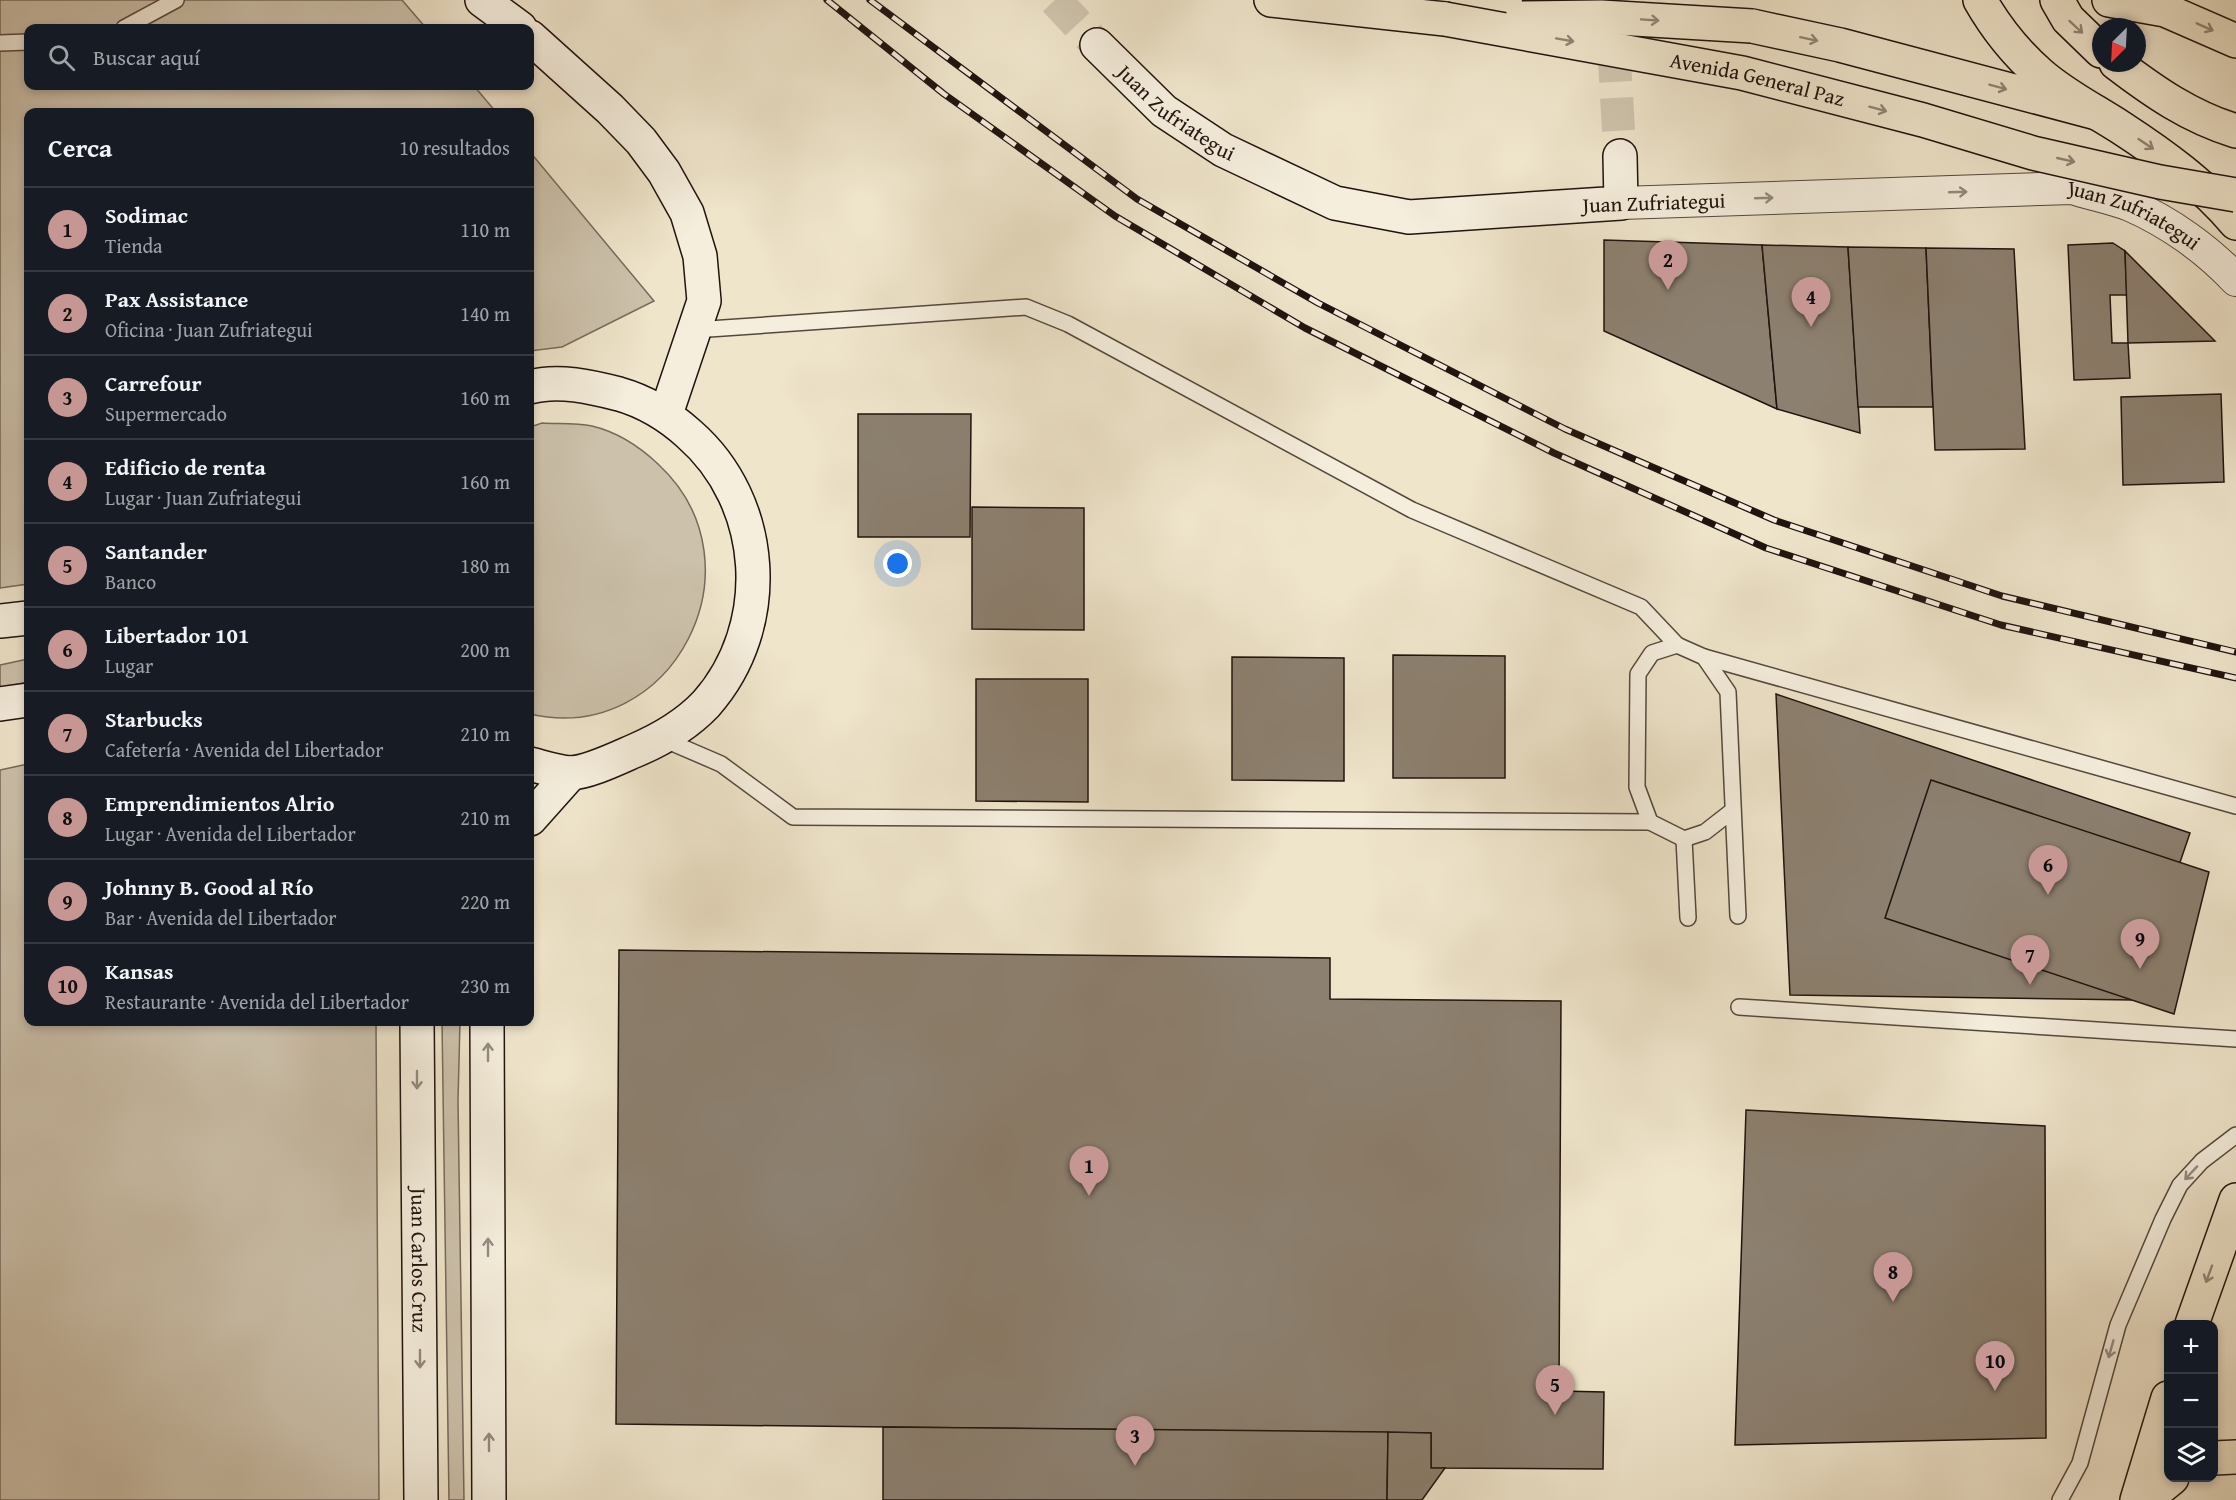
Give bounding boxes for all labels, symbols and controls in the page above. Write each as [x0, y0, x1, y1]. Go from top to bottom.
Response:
one-way arrow [1640, 15, 1660, 26]
north arrow [2092, 18, 2146, 72]
one-way arrow [2069, 20, 2084, 34]
one-way arrow [2196, 22, 2214, 33]
search box [24, 24, 534, 90]
one-way arrow [1799, 34, 1819, 45]
one-way arrow [1554, 35, 1574, 46]
icon: search [45, 41, 78, 74]
text: Buscar aquí [93, 41, 200, 73]
street label: Avenida General Paz [1667, 44, 1848, 114]
street label: Juan Zufriategui [1108, 55, 1241, 169]
one-way arrow [1988, 82, 2007, 94]
one-way arrow [1868, 103, 1887, 115]
text: Cerca [48, 128, 112, 167]
text: 10 resultados [399, 133, 510, 162]
one-way arrow [2137, 138, 2154, 150]
one-way arrow [2056, 155, 2075, 167]
street label: Juan Zufriategui [2065, 172, 2207, 257]
street label: Juan Zufriategui [1579, 185, 1726, 221]
one-way arrow [1948, 186, 1968, 198]
one-way arrow [1753, 193, 1773, 204]
text: Sodimac [105, 199, 188, 231]
text: 1 [62, 215, 73, 244]
text: 110 m [460, 215, 510, 244]
text: Tienda [105, 231, 163, 260]
pin: 2 [1648, 240, 1688, 290]
pin: 4 [1792, 278, 1830, 327]
text: Pax Assistance [105, 283, 248, 315]
text: 2 [62, 299, 73, 328]
text: 140 m [460, 299, 510, 328]
text: Oficina · Juan Zufriategui [105, 315, 313, 344]
text: Carrefour [105, 367, 202, 399]
text: 3 [62, 383, 73, 412]
text: 160 m [460, 383, 510, 412]
text: Supermercado [105, 399, 227, 428]
text: Edificio de renta [105, 451, 266, 483]
text: 4 [62, 467, 73, 496]
text: 160 m [460, 467, 510, 496]
text: Lugar · Juan Zufriategui [105, 483, 302, 512]
text: Santander [105, 535, 207, 567]
your location [883, 549, 912, 578]
text: 5 [62, 551, 73, 580]
text: 180 m [460, 551, 510, 580]
text: Banco [105, 567, 156, 596]
text: Libertador 101 [105, 619, 249, 651]
text: 6 [62, 635, 73, 664]
text: 200 m [460, 635, 510, 664]
text: Lugar [105, 651, 153, 680]
text: Starbucks [105, 703, 203, 735]
text: 7 [62, 719, 73, 748]
text: 210 m [460, 719, 510, 748]
text: Cafetería · Avenida del Libertador [105, 735, 383, 764]
text: Emprendimientos Alrio [105, 787, 335, 819]
text: 8 [62, 803, 73, 832]
text: 210 m [460, 803, 510, 832]
text: Lugar · Avenida del Libertador [105, 819, 356, 848]
pin: 6 [2028, 846, 2068, 895]
text: Johnny B. Good al Río [105, 871, 313, 903]
text: 9 [62, 887, 73, 916]
text: 220 m [460, 887, 510, 916]
text: Bar · Avenida del Libertador [105, 903, 337, 932]
pin: 9 [2120, 920, 2160, 969]
pin: 7 [2010, 936, 2050, 985]
text: Kansas [105, 955, 173, 987]
text: 10 [57, 971, 78, 1000]
text: 230 m [460, 971, 510, 1000]
text: Restaurante · Avenida del Libertador [105, 987, 409, 1016]
one-way arrow [482, 1042, 493, 1062]
one-way arrow [411, 1069, 423, 1089]
pin: 1 [1070, 1146, 1108, 1196]
one-way arrow [2184, 1165, 2199, 1180]
street label: Juan Carlos Cruz [403, 1185, 436, 1332]
one-way arrow [482, 1237, 494, 1257]
pin: 8 [1874, 1252, 1912, 1302]
one-way arrow [2202, 1264, 2213, 1283]
map controls [2164, 1320, 2218, 1482]
button: + [2164, 1320, 2218, 1374]
one-way arrow [2105, 1339, 2116, 1358]
pin: 10 [1976, 1342, 2014, 1391]
one-way arrow [414, 1348, 425, 1368]
pin: 5 [1536, 1366, 1574, 1415]
button: − [2164, 1374, 2218, 1428]
pin: 3 [1116, 1416, 1154, 1466]
button: layers [2164, 1428, 2218, 1482]
one-way arrow [483, 1432, 495, 1452]

